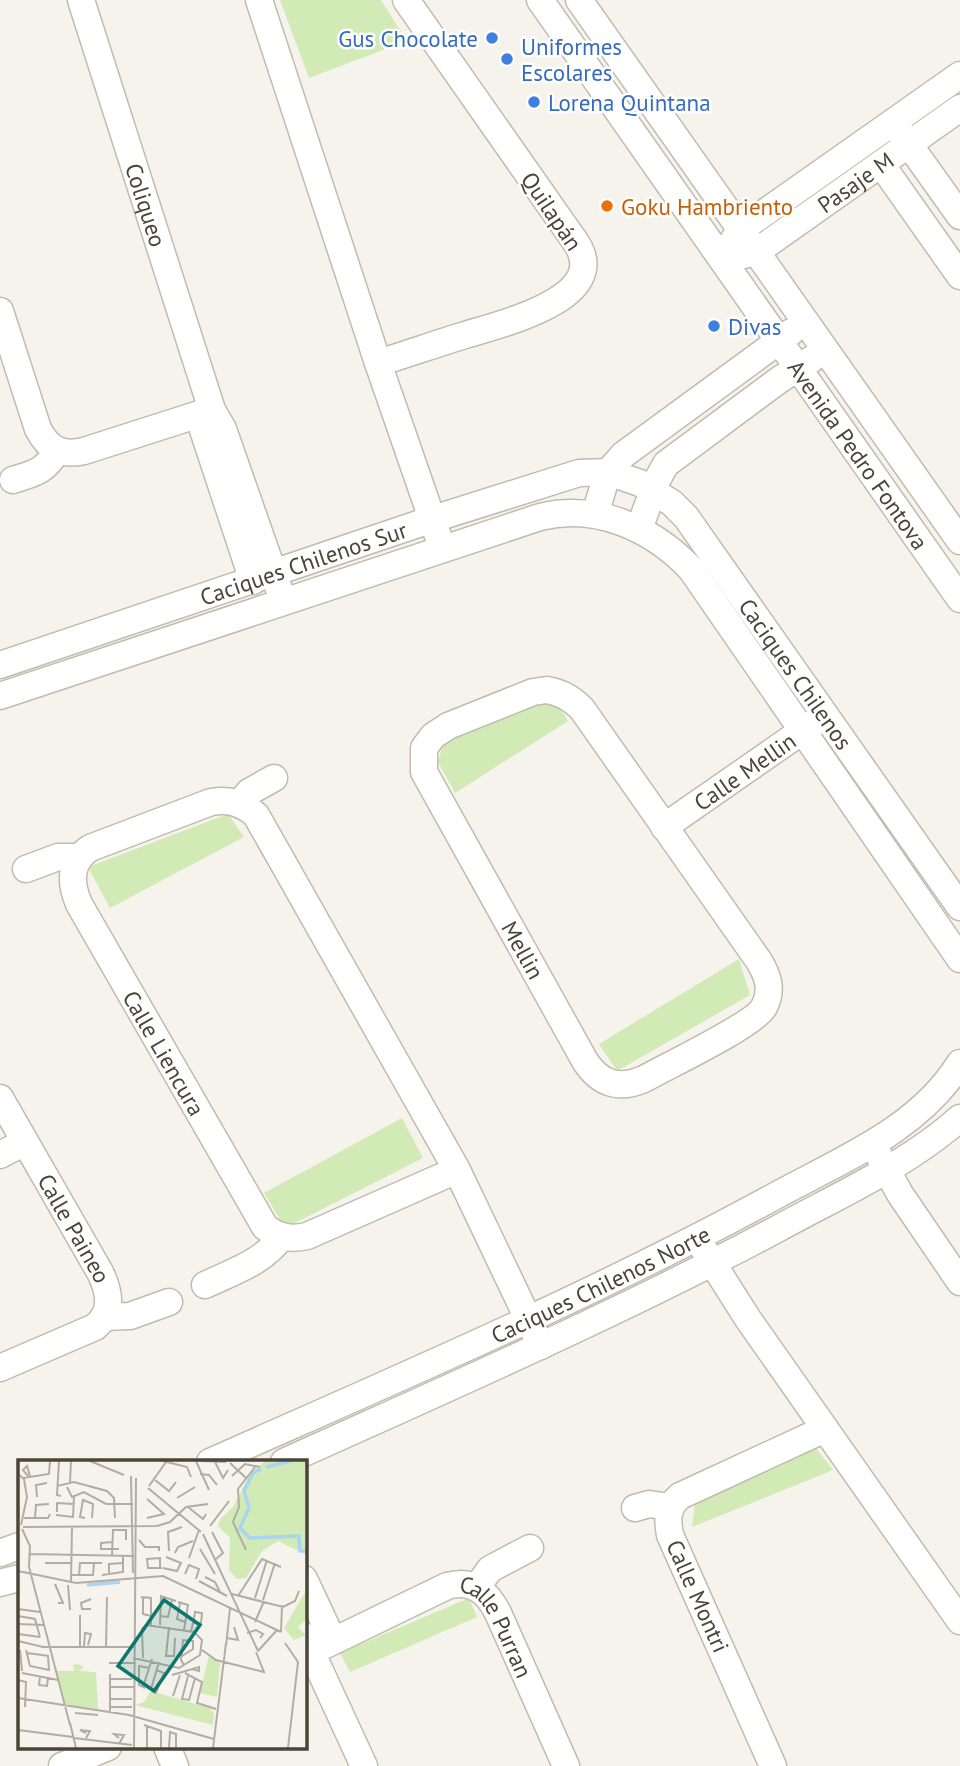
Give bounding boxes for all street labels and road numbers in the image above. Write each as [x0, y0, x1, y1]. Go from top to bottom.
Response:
street label: Pasaje M [811, 145, 899, 219]
street label: Coliqueo [120, 159, 173, 250]
street label: Quilapán [515, 166, 589, 256]
street label: Avenida Pedro Fontova [782, 354, 935, 555]
street label: Caciques Chilenos Sur [196, 514, 411, 611]
street label: Caciques Chilenos [733, 593, 859, 755]
street label: Calle Mellin [688, 726, 801, 817]
street label: Mellin [495, 916, 551, 984]
street label: Calle Liencura [117, 985, 211, 1121]
street label: Calle Paineo [32, 1168, 117, 1287]
street label: Caciques Chilenos Norte [486, 1219, 715, 1349]
street label: Calle Montri [660, 1535, 736, 1657]
street label: Calle Purran [458, 1569, 539, 1682]

